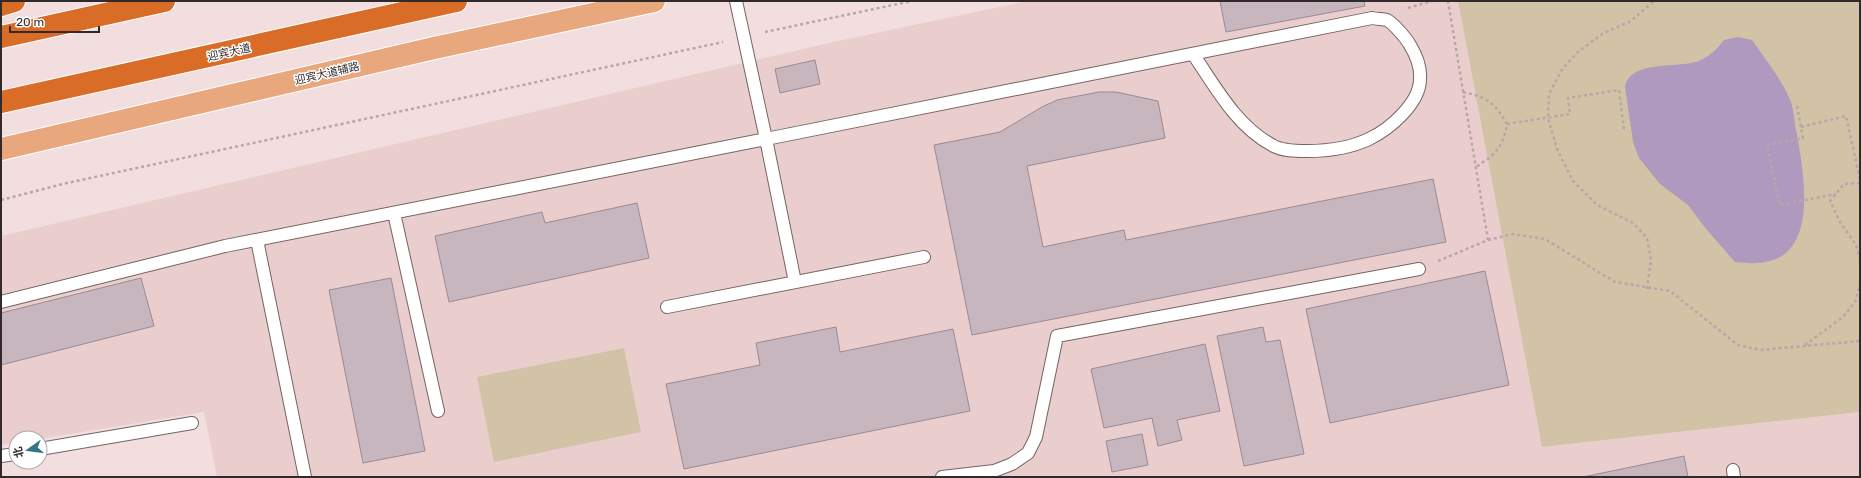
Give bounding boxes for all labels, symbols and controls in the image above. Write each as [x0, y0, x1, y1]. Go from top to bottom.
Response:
scale bar [10, 8, 99, 34]
text: 20 m [16, 15, 44, 29]
street label: 迎宾大道 [206, 41, 252, 64]
street label: 迎宾大道辅路 [293, 60, 361, 87]
north arrow [8, 430, 48, 470]
text: 北 [11, 445, 26, 459]

